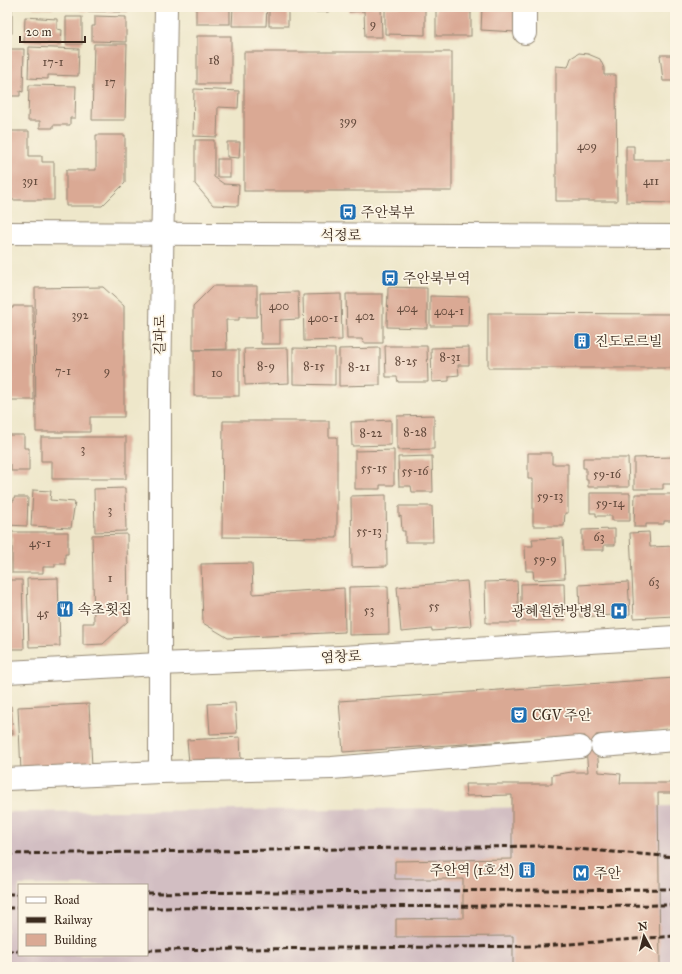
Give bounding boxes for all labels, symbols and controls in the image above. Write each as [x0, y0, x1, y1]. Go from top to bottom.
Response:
house number: 9 [370, 17, 376, 31]
scale bar [20, 18, 85, 44]
text: 20 m [26, 25, 52, 39]
house number: 18 [208, 53, 220, 67]
house number: 17-1 [43, 55, 64, 69]
house number: 17 [104, 75, 116, 89]
house number: 399 [339, 114, 357, 128]
house number: 409 [577, 139, 597, 153]
house number: 391 [22, 174, 38, 188]
house number: 411 [643, 174, 659, 188]
bus stop icon: 주안북부 [338, 202, 358, 222]
place label: 주안북부 [361, 204, 416, 221]
street label: 석정로 [321, 227, 362, 244]
bus stop icon: 주안북부역 [380, 268, 400, 288]
place label: 주안북부역 [403, 270, 471, 287]
house number: 400 [269, 299, 289, 313]
house number: 404 [397, 301, 417, 315]
house number: 404-1 [434, 304, 464, 318]
house number: 392 [71, 308, 89, 322]
house number: 402 [355, 309, 375, 323]
house number: 400-1 [308, 311, 338, 325]
street label: 길파로 [151, 314, 169, 355]
building icon: 진도로르빌 [572, 331, 592, 351]
place label: 진도로르빌 [595, 333, 663, 350]
house number: 8-31 [440, 350, 461, 364]
house number: 8-25 [395, 354, 418, 368]
house number: 8-9 [257, 359, 275, 373]
house number: 8-15 [303, 359, 325, 373]
house number: 8-21 [348, 360, 370, 374]
house number: 7-1 [55, 364, 71, 378]
house number: 9 [104, 364, 110, 378]
house number: 10 [211, 366, 223, 380]
house number: 8-28 [403, 425, 427, 439]
house number: 8-22 [359, 426, 383, 440]
house number: 3 [81, 442, 86, 456]
house number: 55-15 [361, 461, 388, 475]
house number: 55-16 [402, 464, 429, 478]
house number: 59-16 [593, 467, 622, 481]
house number: 59-13 [537, 489, 563, 503]
house number: 59-14 [596, 496, 624, 510]
house number: 3 [108, 503, 113, 517]
house number: 55-13 [356, 524, 382, 538]
house number: 63 [594, 530, 605, 544]
house number: 45-1 [29, 536, 51, 550]
house number: 59-9 [533, 552, 557, 566]
house number: 1 [108, 571, 113, 585]
house number: 63 [649, 575, 660, 589]
restaurant icon: 속초횟집 [55, 599, 75, 619]
house number: 55 [428, 599, 440, 613]
place label: 속초횟집 [78, 601, 132, 618]
hospital icon: 광혜원한방병원 [609, 601, 629, 621]
house number: 53 [364, 603, 374, 617]
place label: 광혜원한방병원 [511, 603, 606, 620]
house number: 45 [37, 606, 50, 620]
street label: 염창로 [320, 647, 362, 667]
theatre icon: CGV 주안 [509, 705, 529, 725]
place label: CGV 주안 [532, 707, 592, 724]
building icon: 주안역 (1호선) [517, 860, 537, 880]
place label: 주안역 (1호선) [430, 862, 514, 880]
metro station icon: 주안 [571, 863, 591, 883]
place label: 주안 [594, 865, 622, 882]
legend [18, 884, 148, 956]
text: Road [54, 893, 80, 907]
text: Railway [54, 913, 93, 927]
north arrow [624, 916, 664, 956]
text: N [637, 919, 649, 934]
text: Building [54, 933, 97, 948]

